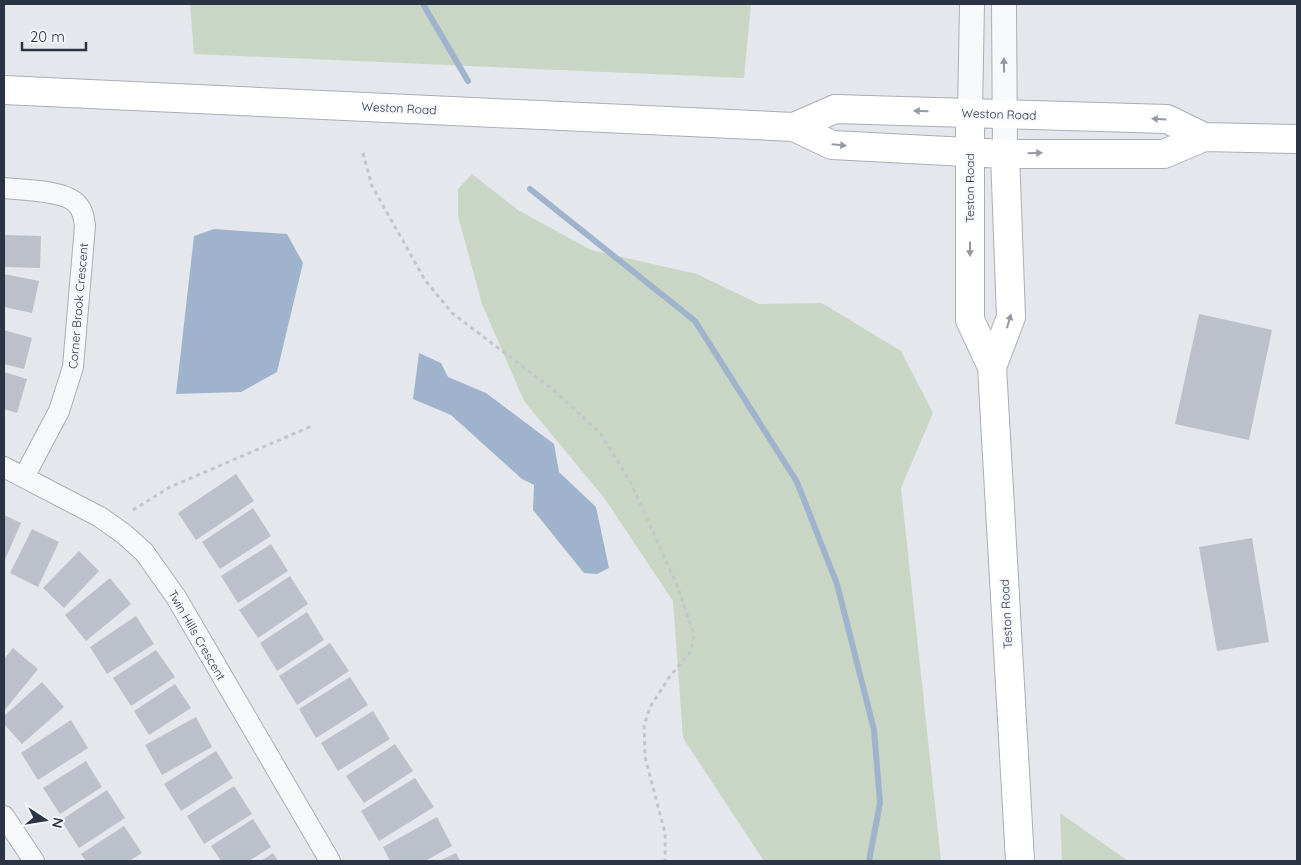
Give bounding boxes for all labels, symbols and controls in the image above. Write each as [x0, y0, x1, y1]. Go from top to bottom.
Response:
scale bar [22, 20, 86, 52]
text: 20 m [30, 27, 65, 46]
one-way arrow [1000, 57, 1008, 73]
street label: Weston Road [361, 99, 437, 117]
street label: Weston Road [961, 105, 1037, 123]
one-way arrow [913, 107, 929, 115]
one-way arrow [1151, 114, 1167, 122]
one-way arrow [831, 141, 847, 149]
one-way arrow [1028, 149, 1044, 157]
street label: Teston Road [962, 153, 977, 223]
one-way arrow [966, 241, 974, 257]
street label: Corner Brook Crescent [65, 242, 91, 370]
one-way arrow [1005, 314, 1013, 329]
street label: Teston Road [997, 579, 1015, 649]
street label: Twin Hills Crescent [165, 587, 229, 683]
north arrow [20, 795, 70, 845]
text: N [48, 816, 68, 830]

